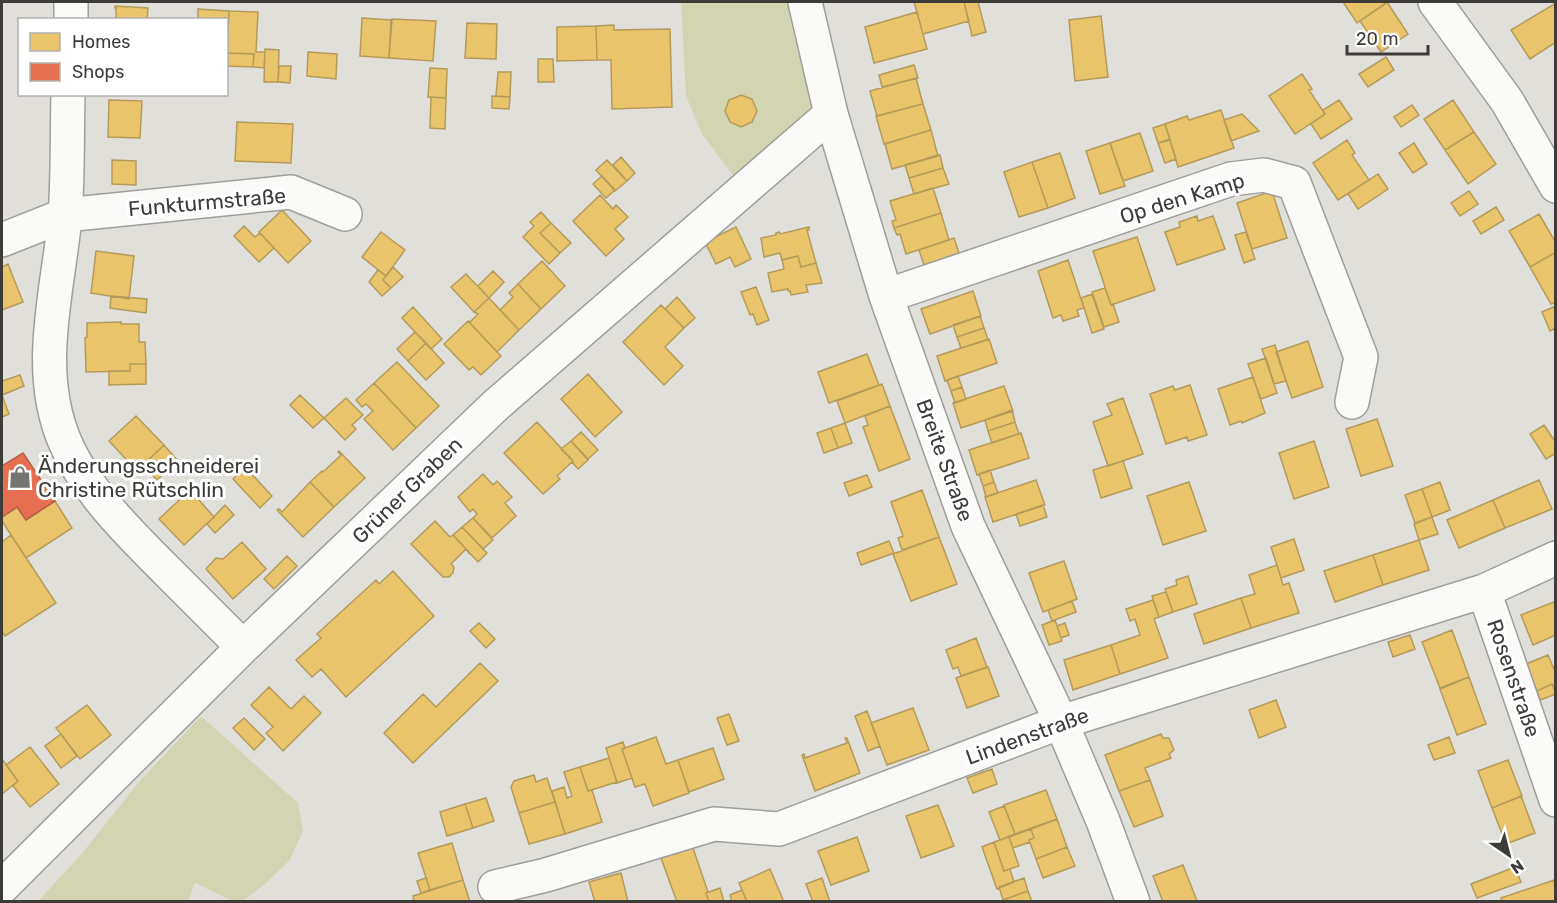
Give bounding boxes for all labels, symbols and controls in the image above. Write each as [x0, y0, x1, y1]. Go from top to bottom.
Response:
legend [18, 18, 228, 96]
scale bar [1347, 18, 1428, 56]
text: 20 m [1356, 28, 1398, 50]
text: Homes [72, 31, 130, 53]
text: Shops [72, 61, 124, 83]
street label: Op den Kamp [1117, 167, 1247, 229]
street label: Funkturmstraße [127, 183, 287, 221]
street label: Breite Straße [911, 395, 979, 525]
street label: Grüner Graben [347, 431, 467, 549]
place label: Änderungsschneiderei Christine Rütschlin [38, 453, 259, 502]
shop icon: Änderungsschneiderei Christine Rütschlin [7, 464, 33, 490]
street label: Rosenstraße [1482, 616, 1546, 740]
street label: Lindenstraße [962, 702, 1092, 770]
north arrow [1479, 825, 1539, 885]
text: N [1507, 856, 1527, 878]

